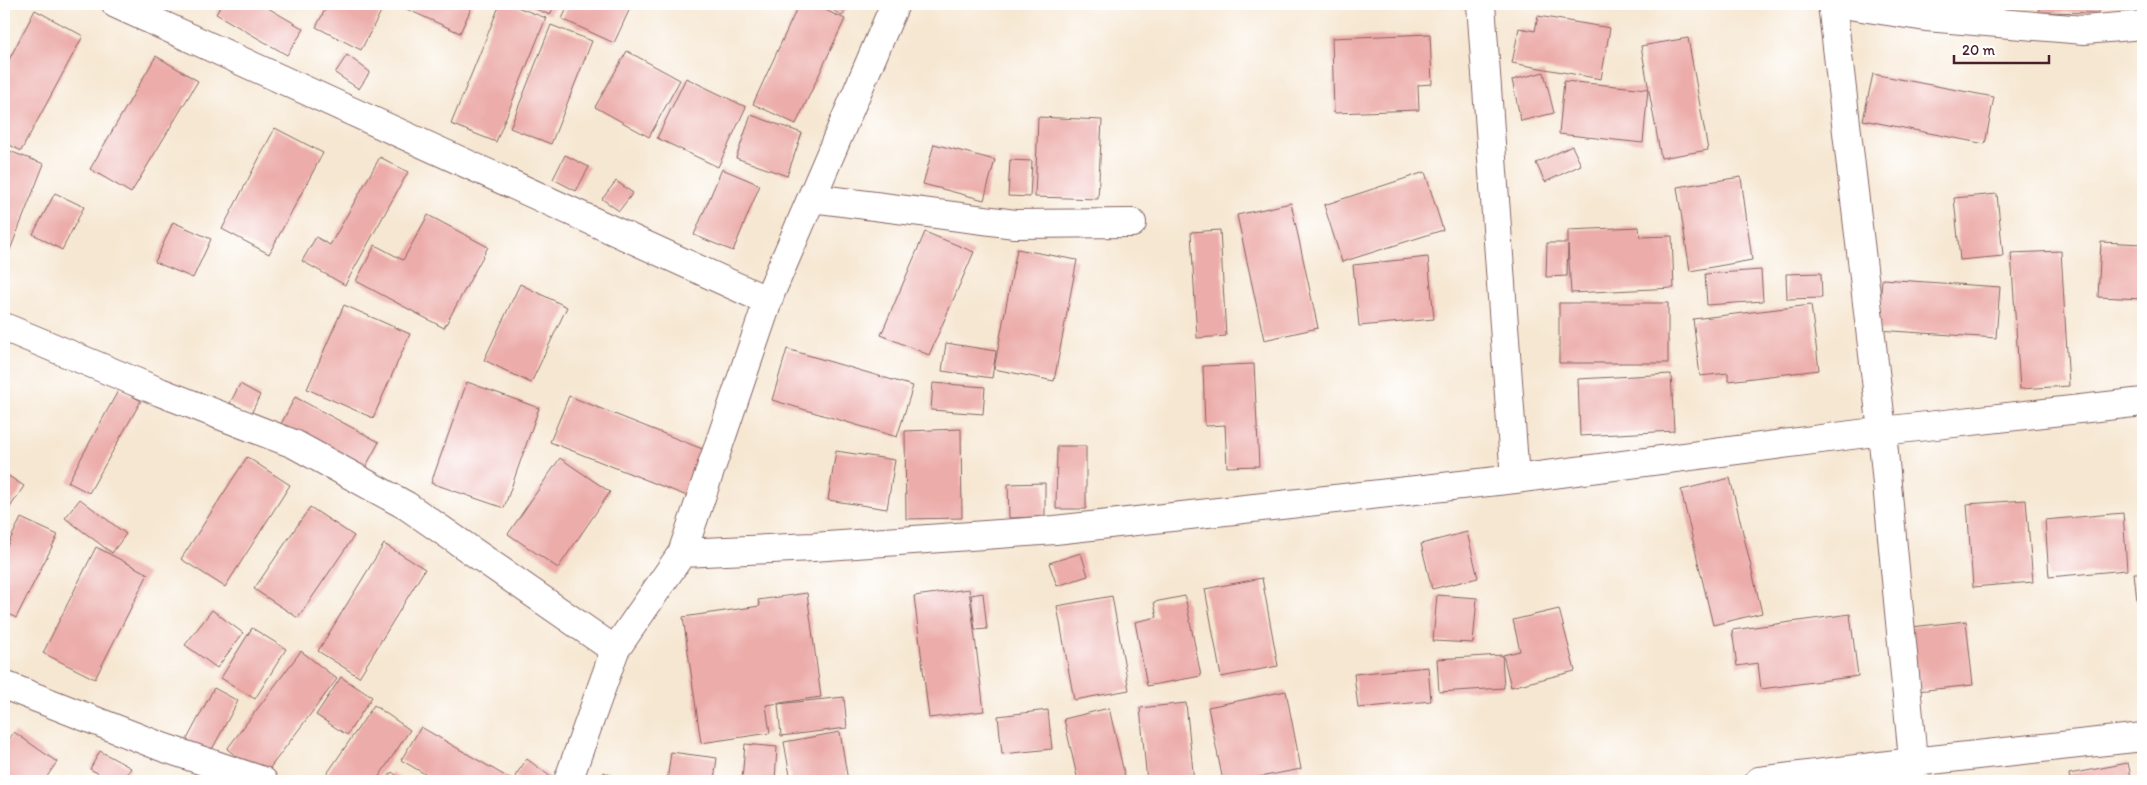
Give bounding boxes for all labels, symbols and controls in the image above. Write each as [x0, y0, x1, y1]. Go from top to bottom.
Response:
scale bar [1954, 32, 2050, 64]
text: 20 m [1962, 41, 1996, 59]

